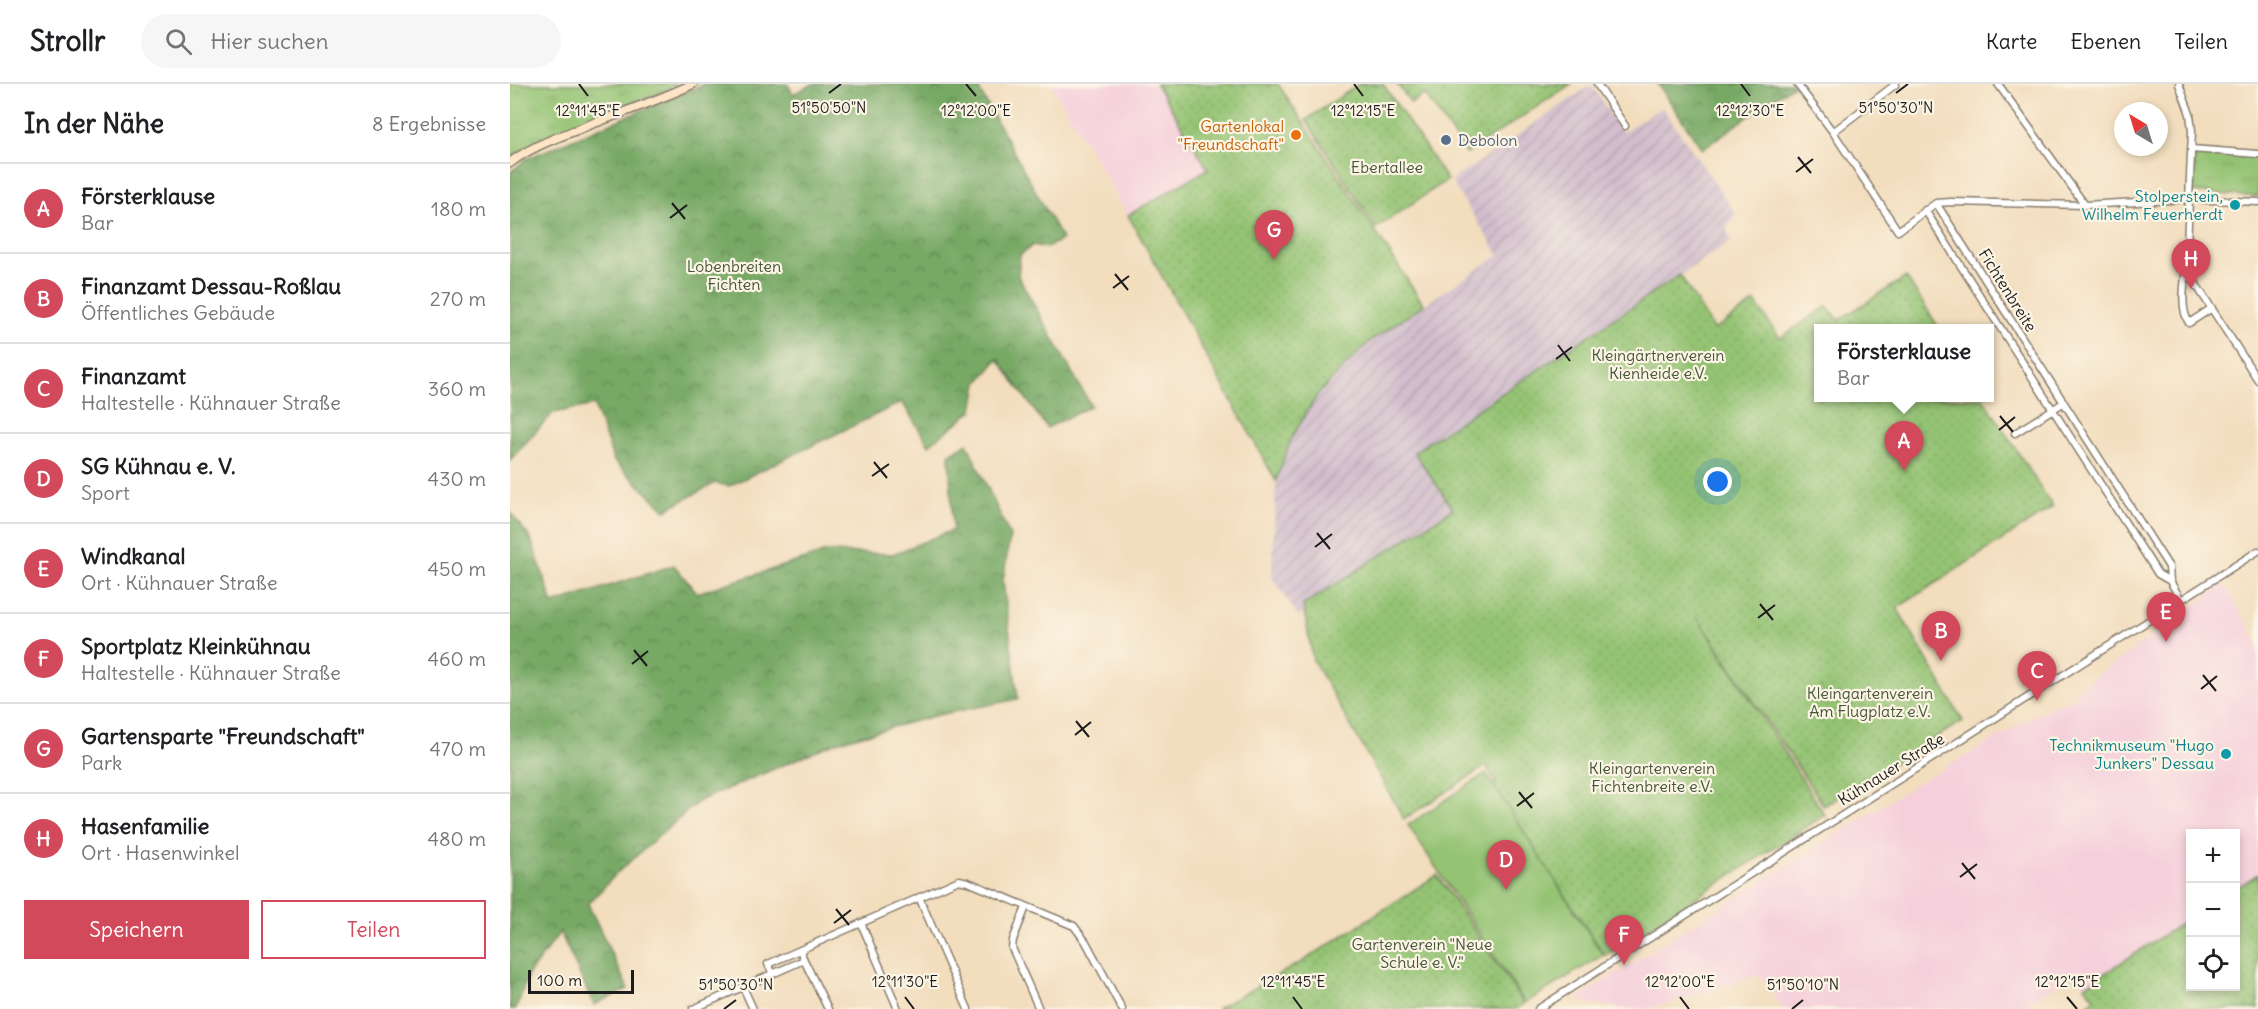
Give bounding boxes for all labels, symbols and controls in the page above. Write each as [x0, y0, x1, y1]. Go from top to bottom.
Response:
search box [141, 14, 561, 68]
text: Strollr [30, 23, 105, 59]
icon: search [162, 25, 195, 58]
text: Hier suchen [210, 27, 328, 55]
text: Karte [1986, 28, 2037, 55]
text: Ebenen [2070, 28, 2141, 55]
text: Teilen [2174, 28, 2228, 55]
text: 51°50'50"N [792, 98, 866, 117]
text: 51°50'30"N [1859, 98, 1933, 117]
text: 12°11'45"E [556, 101, 621, 120]
text: 12°12'00"E [941, 101, 1011, 120]
text: 12°12'15"E [1331, 101, 1396, 120]
text: 12°12'30"E [1716, 101, 1784, 120]
north arrow [2114, 102, 2168, 156]
text: In der Nähe [24, 107, 164, 140]
text: 8 Ergebnisse [372, 111, 486, 136]
place label: Gartenlokal "Freundschaft" [1178, 116, 1284, 154]
marker: Gartenlokal "Freundschaft" [1289, 128, 1303, 142]
place label: Debolon [1458, 130, 1518, 150]
marker: Debolon [1439, 133, 1453, 147]
park label: Ebertallee [1351, 157, 1423, 177]
text: Försterklause [81, 182, 215, 210]
place label: Stolperstein, Wilhelm Feuerherdt [2082, 186, 2224, 224]
text: A [37, 196, 50, 221]
text: 180 m [431, 196, 486, 221]
marker: Stolperstein, Wilhelm Feuerherdt [2228, 198, 2242, 212]
text: Bar [81, 210, 114, 235]
pin: G [1254, 210, 1293, 260]
pin: H [2172, 240, 2210, 289]
street label: Fichtenbreite [1975, 245, 2041, 335]
park label: Lobenbreiten Fichten [687, 256, 781, 294]
text: Finanzamt Dessau-Roßlau [81, 272, 341, 300]
text: B [37, 286, 50, 311]
text: 270 m [430, 286, 486, 311]
text: Öffentliches Gebäude [81, 300, 275, 325]
popup [1814, 324, 1994, 402]
text: Försterklause [1837, 337, 1971, 365]
park label: Kleingärtnerverein Kienheide e.V. [1591, 345, 1725, 383]
text: Finanzamt [81, 362, 186, 390]
text: Bar [1837, 365, 1870, 390]
text: C [37, 376, 50, 401]
text: 360 m [428, 376, 486, 401]
text: Haltestelle · Kühnauer Straße [81, 390, 341, 415]
pin: A [1884, 422, 1924, 471]
text: SG Kühnau e. V. [81, 452, 235, 480]
text: D [36, 466, 51, 491]
text: 430 m [428, 466, 486, 491]
your location [1703, 467, 1732, 496]
text: Sport [81, 480, 130, 505]
text: Windkanal [81, 542, 185, 570]
text: E [38, 556, 49, 581]
text: 450 m [427, 556, 486, 581]
text: Ort · Kühnauer Straße [81, 570, 277, 595]
pin: E [2146, 592, 2186, 642]
pin: B [1922, 612, 1960, 661]
text: Sportplatz Kleinkühnau [81, 632, 311, 660]
text: F [38, 646, 49, 671]
text: 460 m [427, 646, 486, 671]
pin: C [2018, 652, 2056, 701]
text: Haltestelle · Kühnauer Straße [81, 660, 341, 685]
park label: Kleingartenverein Am Flugplatz e.V. [1807, 683, 1933, 721]
text: Gartensparte "Freundschaft" [81, 722, 365, 750]
street label: Kühnauer Straße [1834, 728, 1948, 810]
place label: Technikmuseum "Hugo Junkers" Dessau [2049, 735, 2214, 773]
text: G [36, 736, 51, 761]
text: 470 m [429, 736, 486, 761]
marker: Technikmuseum "Hugo Junkers" Dessau [2219, 747, 2233, 761]
text: Park [81, 750, 122, 775]
park label: Kleingartenverein Fichtenbreite e.V. [1589, 758, 1715, 796]
text: Hasenfamilie [81, 812, 209, 840]
text: H [36, 826, 51, 851]
text: 480 m [427, 826, 486, 851]
map controls [2186, 829, 2240, 991]
button: + [2186, 829, 2240, 883]
text: Ort · Hasenwinkel [81, 840, 240, 865]
pin: D [1486, 840, 1526, 890]
button: − [2186, 883, 2240, 937]
button: Speichern [24, 900, 249, 959]
button: Teilen [261, 900, 486, 959]
pin: F [1604, 916, 1644, 965]
park label: Gartenverein "Neue Schule e. V." [1352, 934, 1492, 972]
button: locate [2186, 937, 2240, 991]
scale bar [528, 967, 634, 994]
text: 100 m [537, 970, 582, 990]
text: 12°11'30"E [872, 972, 938, 991]
text: 12°11'45"E [1261, 972, 1326, 991]
text: 12°12'00"E [1645, 972, 1715, 991]
text: 12°12'15"E [2035, 972, 2100, 991]
text: 51°50'30"N [699, 975, 773, 994]
text: 51°50'10"N [1767, 975, 1839, 994]

